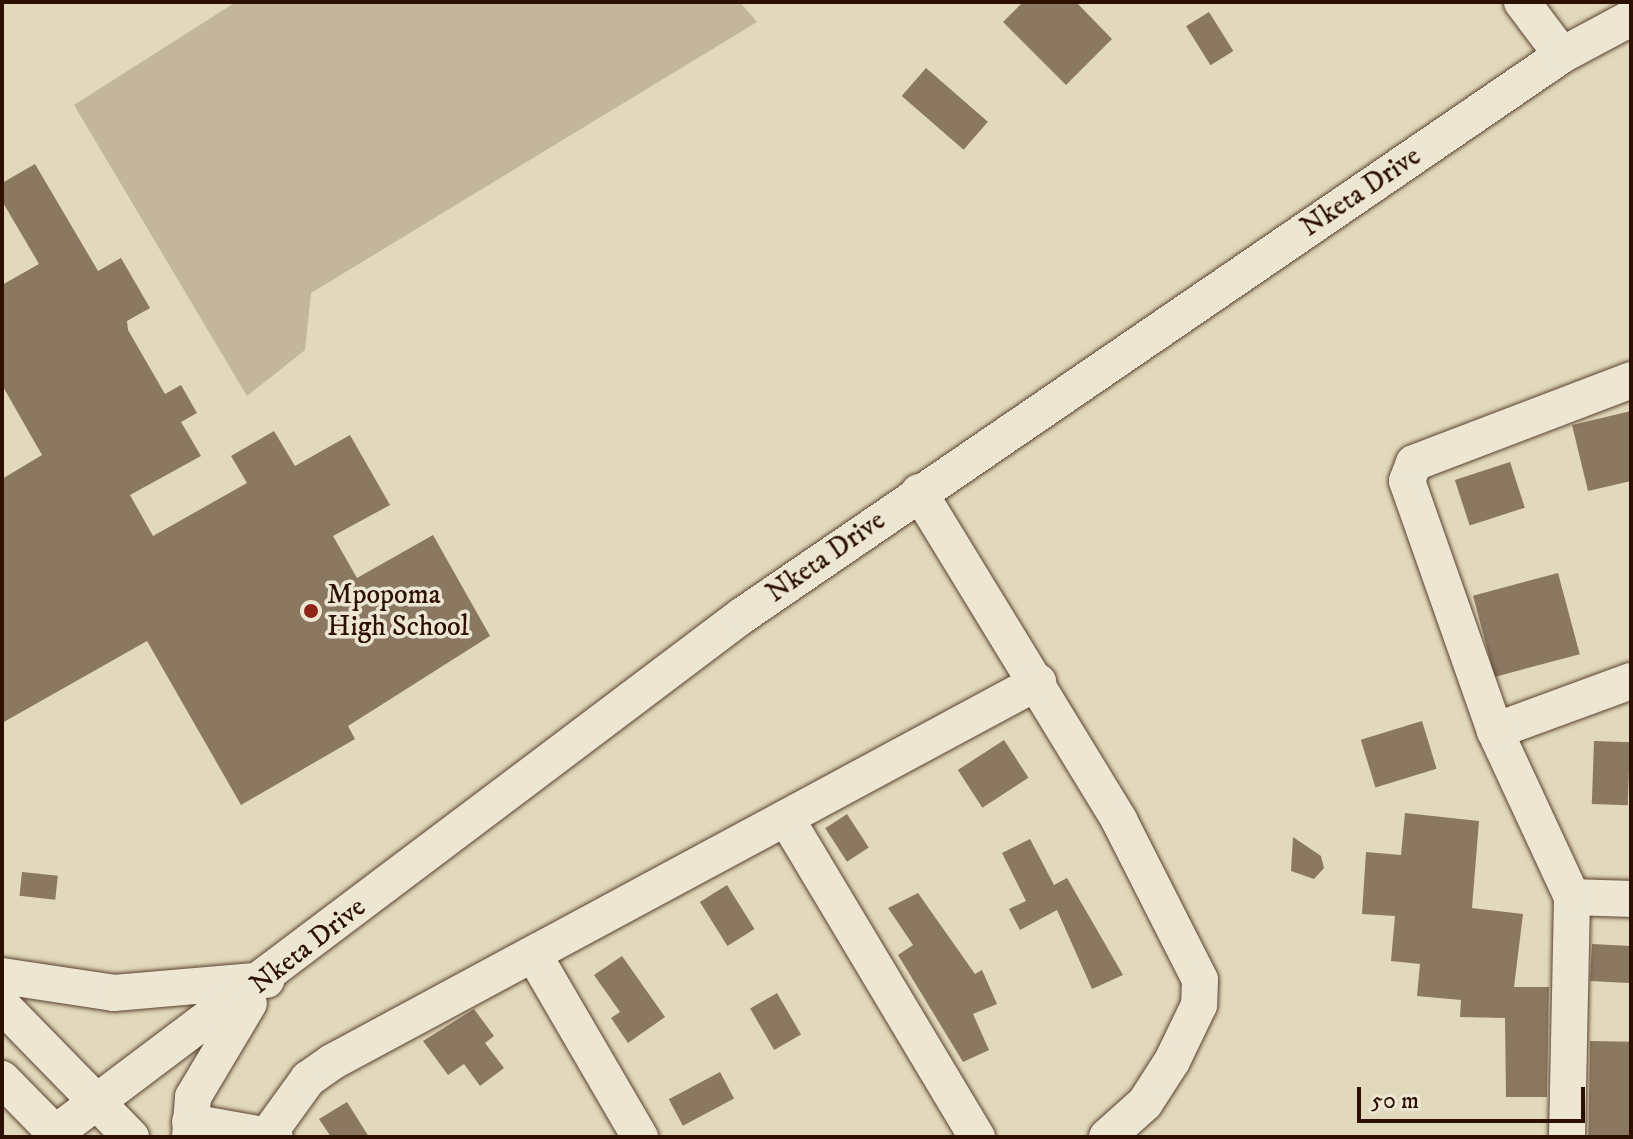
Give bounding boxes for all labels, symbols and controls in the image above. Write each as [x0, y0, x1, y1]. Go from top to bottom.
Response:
street label: Nketa Drive [1295, 140, 1427, 244]
street label: Nketa Drive [760, 504, 892, 610]
place label: Mpopoma High School [327, 578, 469, 644]
marker: Mpopoma High School [302, 602, 320, 620]
street label: Nketa Drive [244, 890, 372, 1002]
scale bar [1361, 1071, 1589, 1121]
text: 50 m [1371, 1086, 1419, 1116]

